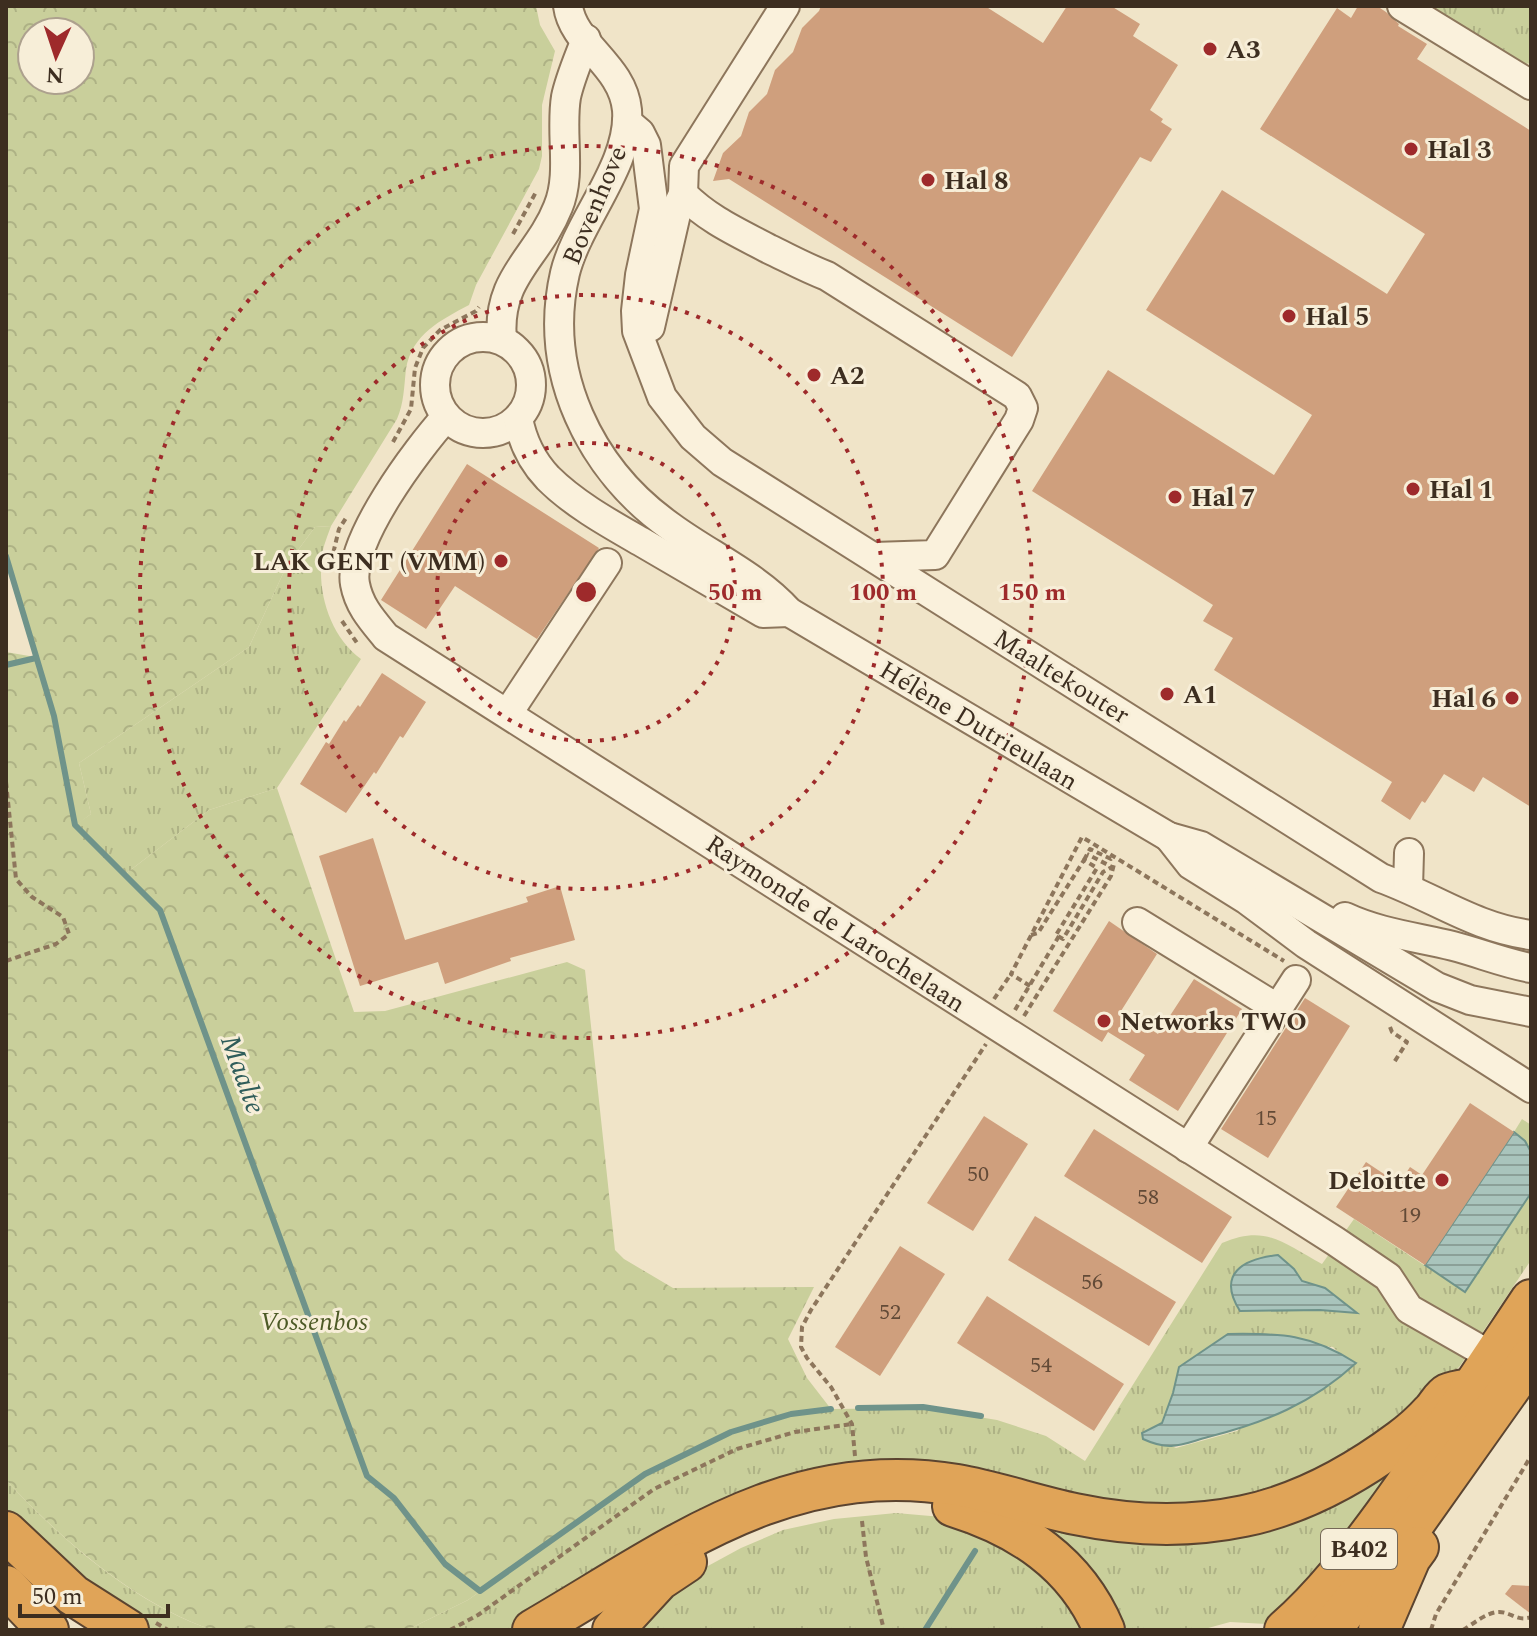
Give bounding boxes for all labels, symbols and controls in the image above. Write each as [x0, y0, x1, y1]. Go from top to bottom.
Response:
north arrow [16, 16, 96, 96]
place label: A3 [1226, 30, 1261, 70]
marker: A3 [1201, 40, 1219, 58]
text: N [45, 58, 65, 91]
place label: Hal 3 [1427, 130, 1492, 170]
street label: Bovenhove [552, 140, 638, 271]
marker: Hal 3 [1402, 140, 1420, 158]
place label: Hal 8 [944, 161, 1009, 201]
marker: Hal 8 [919, 171, 937, 189]
place label: Hal 5 [1305, 297, 1370, 337]
marker: Hal 5 [1280, 307, 1298, 325]
place label: A2 [830, 356, 865, 396]
marker: A2 [805, 366, 823, 384]
place label: Hal 1 [1429, 470, 1494, 510]
place label: Hal 7 [1191, 478, 1256, 518]
marker: Hal 1 [1404, 480, 1422, 498]
marker: Hal 7 [1166, 488, 1184, 506]
place label: LAK GENT (VMM) [253, 542, 485, 582]
marker: LAK GENT (VMM) [492, 552, 510, 570]
text: 50 m [708, 575, 763, 611]
text: 100 m [849, 575, 917, 611]
text: 150 m [998, 575, 1066, 611]
centre of rings [572, 578, 600, 606]
street label: Maaltekouter [985, 619, 1138, 735]
street label: Hélène Dutrieulaan [871, 650, 1086, 801]
place label: A1 [1183, 675, 1218, 715]
place label: Hal 6 [1431, 679, 1496, 719]
marker: A1 [1158, 685, 1176, 703]
marker: Hal 6 [1503, 689, 1521, 707]
street label: Raymonde de Larochelaan [697, 824, 974, 1023]
place label: Networks TWO [1120, 1002, 1307, 1042]
marker: Networks TWO [1095, 1012, 1113, 1030]
water label: Maalte [208, 1029, 277, 1120]
house number: 15 [1255, 1102, 1277, 1135]
house number: 50 [967, 1158, 989, 1191]
place label: Deloitte [1328, 1161, 1426, 1201]
marker: Deloitte [1433, 1171, 1451, 1189]
house number: 58 [1137, 1181, 1159, 1214]
house number: 19 [1399, 1199, 1421, 1232]
house number: 56 [1081, 1266, 1103, 1299]
house number: 52 [879, 1296, 901, 1329]
park label: Vossenbos [260, 1302, 368, 1342]
house number: 54 [1030, 1349, 1052, 1382]
road number: B402 [1321, 1529, 1397, 1569]
scale bar [20, 1568, 168, 1618]
text: 50 m [32, 1579, 83, 1615]

